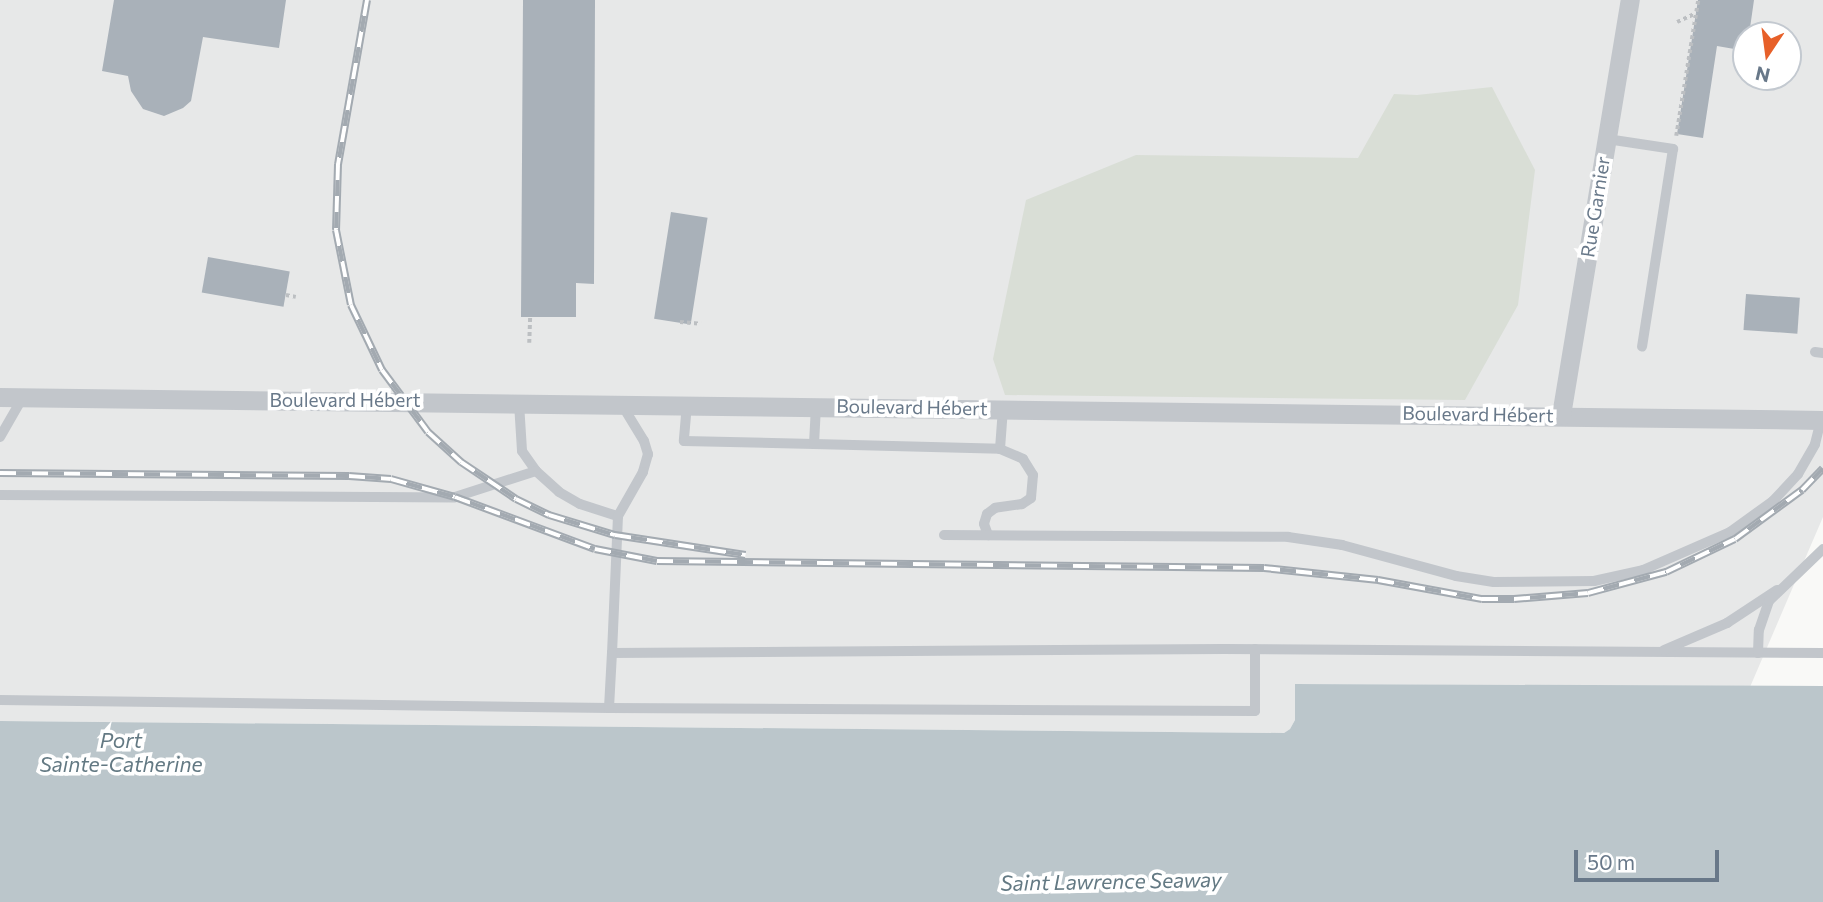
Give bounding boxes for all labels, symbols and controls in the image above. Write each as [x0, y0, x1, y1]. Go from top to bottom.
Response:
north arrow [1732, 21, 1802, 91]
text: N [1753, 62, 1772, 88]
street label: Rue Garnier [1576, 155, 1614, 259]
street label: Boulevard Hébert [269, 389, 421, 411]
street label: Boulevard Hébert [836, 394, 988, 420]
street label: Boulevard Hébert [1402, 401, 1554, 427]
water label: Port Sainte-Catherine [39, 727, 203, 777]
scale bar [1578, 836, 1723, 880]
text: 50 m [1587, 849, 1635, 874]
water label: Saint Lawrence Seaway [1000, 866, 1222, 896]

